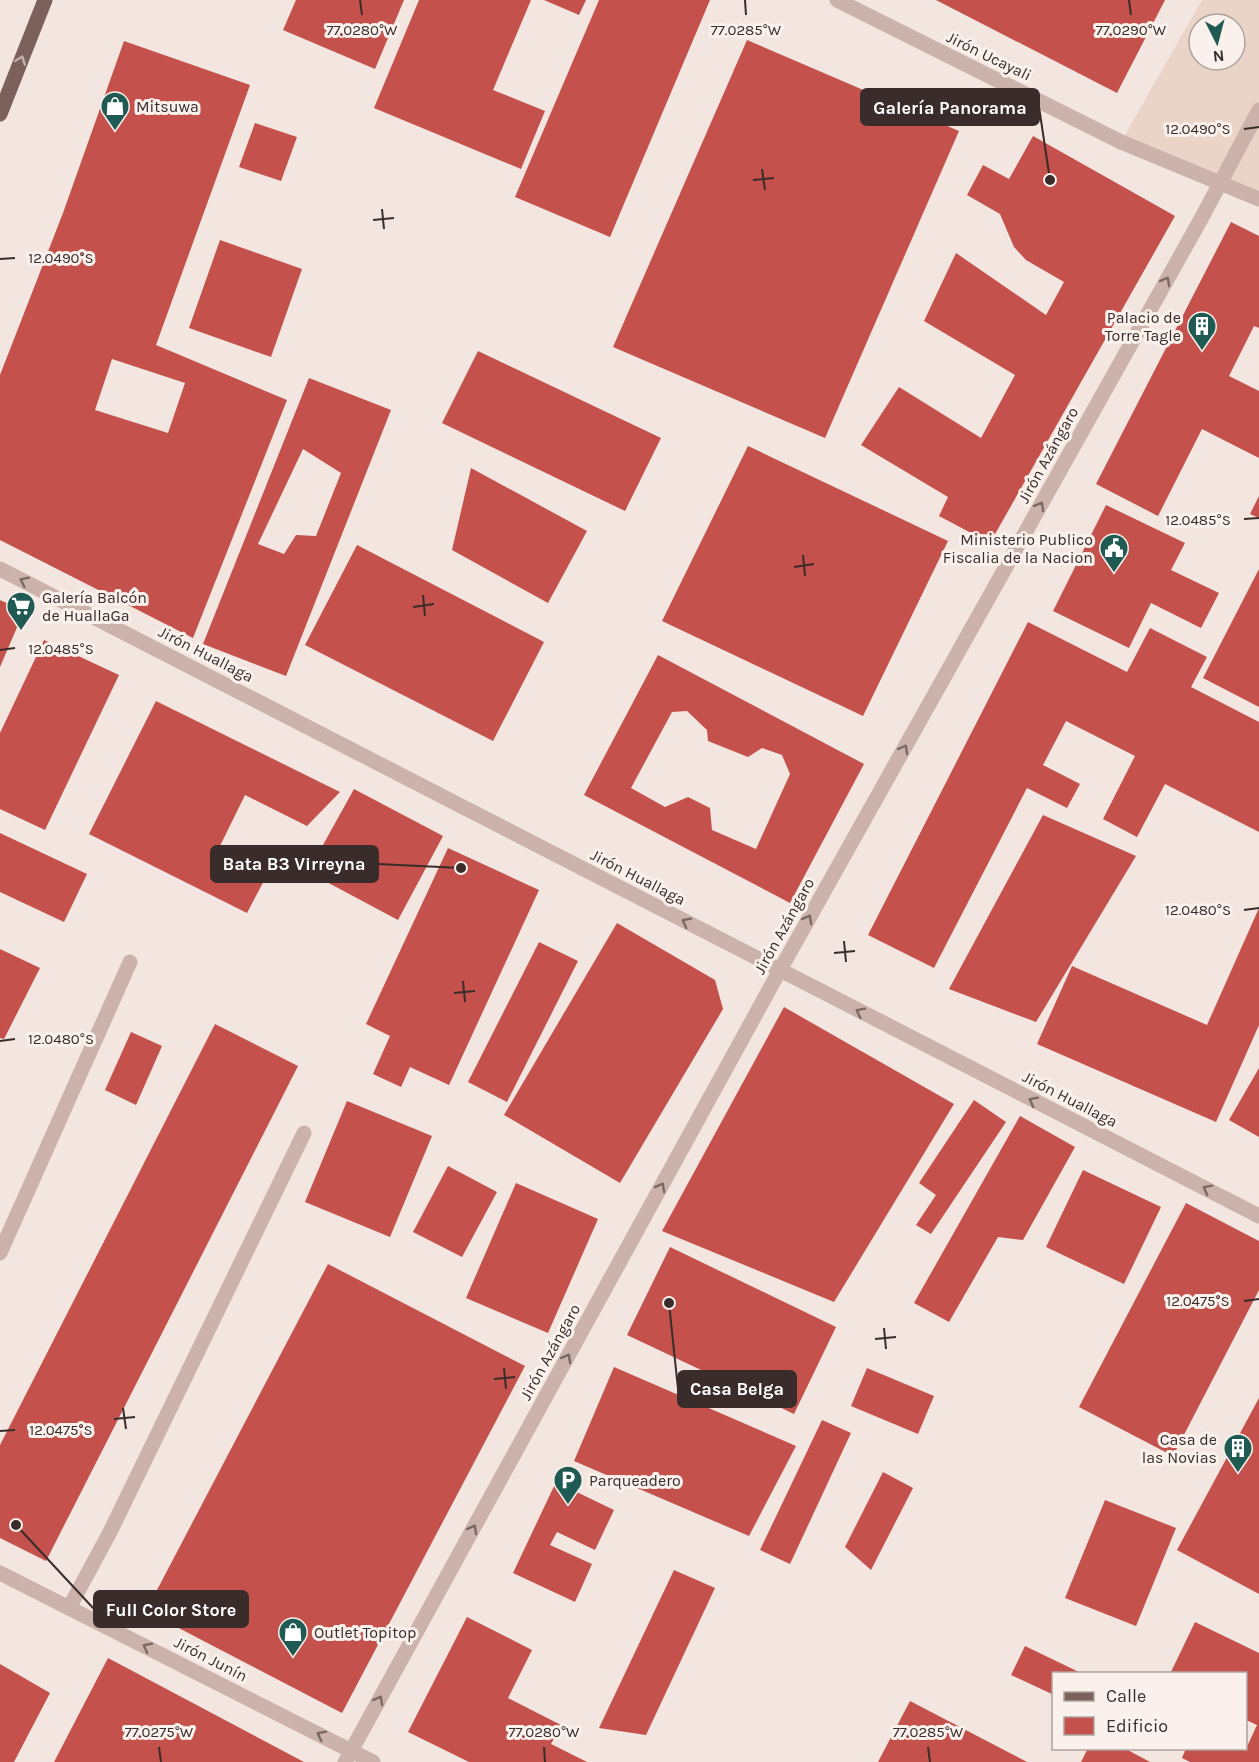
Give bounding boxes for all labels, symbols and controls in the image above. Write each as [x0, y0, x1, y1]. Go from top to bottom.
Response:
north arrow [1187, 12, 1247, 72]
text: 77.0280°W [327, 21, 398, 39]
text: 77.0285°W [711, 21, 782, 39]
text: 77.0290°W [1096, 21, 1167, 39]
street label: Jirón Ucayali [943, 27, 1035, 85]
text: N [1212, 46, 1225, 66]
one-way arrow [14, 55, 27, 66]
callout: Galería Panorama [861, 89, 1039, 125]
shop icon: Mitsuwa [99, 90, 131, 132]
place label: Mitsuwa [136, 97, 199, 116]
text: Galería Panorama [873, 97, 1027, 119]
text: 12.0490°S [1165, 120, 1231, 138]
text: 12.0490°S [28, 249, 94, 267]
one-way arrow [1159, 277, 1170, 287]
place label: Palacio de Torre Tagle [1105, 308, 1181, 345]
building icon: Palacio de Torre Tagle [1186, 310, 1218, 352]
street label: Jirón Azángaro [1014, 404, 1082, 506]
one-way arrow [1033, 502, 1044, 512]
text: 12.0485°S [1165, 511, 1231, 529]
place label: Ministerio Publico Fiscalia de la Nacion [943, 530, 1093, 567]
public building icon: Ministerio Publico Fiscalia de la Nacion [1098, 532, 1130, 574]
one-way arrow [19, 576, 30, 588]
place label: Galería Balcón de HuallaGa [42, 588, 147, 625]
supermarket icon: Galería Balcón de HuallaGa [5, 590, 37, 632]
street label: Jirón Huallaga [155, 622, 257, 686]
text: 12.0485°S [28, 640, 94, 658]
one-way arrow [897, 745, 908, 756]
street label: Jirón Huallaga [587, 845, 689, 909]
callout: Bata B3 Virreyna [211, 846, 378, 882]
text: Bata B3 Virreyna [222, 853, 366, 875]
street label: Jirón Azángaro [750, 875, 818, 977]
text: 12.0480°S [1165, 901, 1231, 919]
one-way arrow [801, 915, 812, 926]
one-way arrow [682, 918, 693, 930]
one-way arrow [855, 1007, 866, 1019]
text: 12.0480°S [28, 1030, 94, 1048]
street label: Jirón Huallaga [1019, 1067, 1121, 1131]
one-way arrow [1029, 1096, 1040, 1108]
one-way arrow [654, 1183, 665, 1193]
one-way arrow [1202, 1185, 1213, 1197]
text: 12.0475°S [1166, 1292, 1230, 1310]
street label: Jirón Azángaro [516, 1301, 584, 1403]
one-way arrow [560, 1354, 571, 1364]
callout: Casa Belga [678, 1371, 796, 1407]
text: Casa Belga [690, 1378, 784, 1400]
text: 12.0475°S [29, 1421, 93, 1439]
place label: Casa de las Novias [1142, 1430, 1217, 1467]
building icon: Casa de las Novias [1222, 1432, 1254, 1474]
parking icon: Parqueadero [552, 1464, 584, 1506]
place label: Parqueadero [589, 1471, 681, 1490]
one-way arrow [466, 1524, 477, 1535]
callout: Full Color Store [94, 1591, 248, 1627]
text: Full Color Store [106, 1599, 236, 1621]
shop icon: Outlet Topitop [277, 1616, 309, 1658]
place label: Outlet Topitop [314, 1623, 416, 1642]
street label: Jirón Junín [171, 1633, 251, 1685]
one-way arrow [143, 1643, 153, 1654]
legend [1052, 1672, 1247, 1750]
text: Calle [1106, 1685, 1146, 1707]
one-way arrow [372, 1695, 383, 1706]
text: Edificio [1106, 1715, 1168, 1737]
text: 77.0275°W [125, 1723, 194, 1741]
text: 77.0280°W [509, 1723, 580, 1741]
text: 77.0285°W [893, 1723, 964, 1741]
one-way arrow [316, 1731, 327, 1743]

